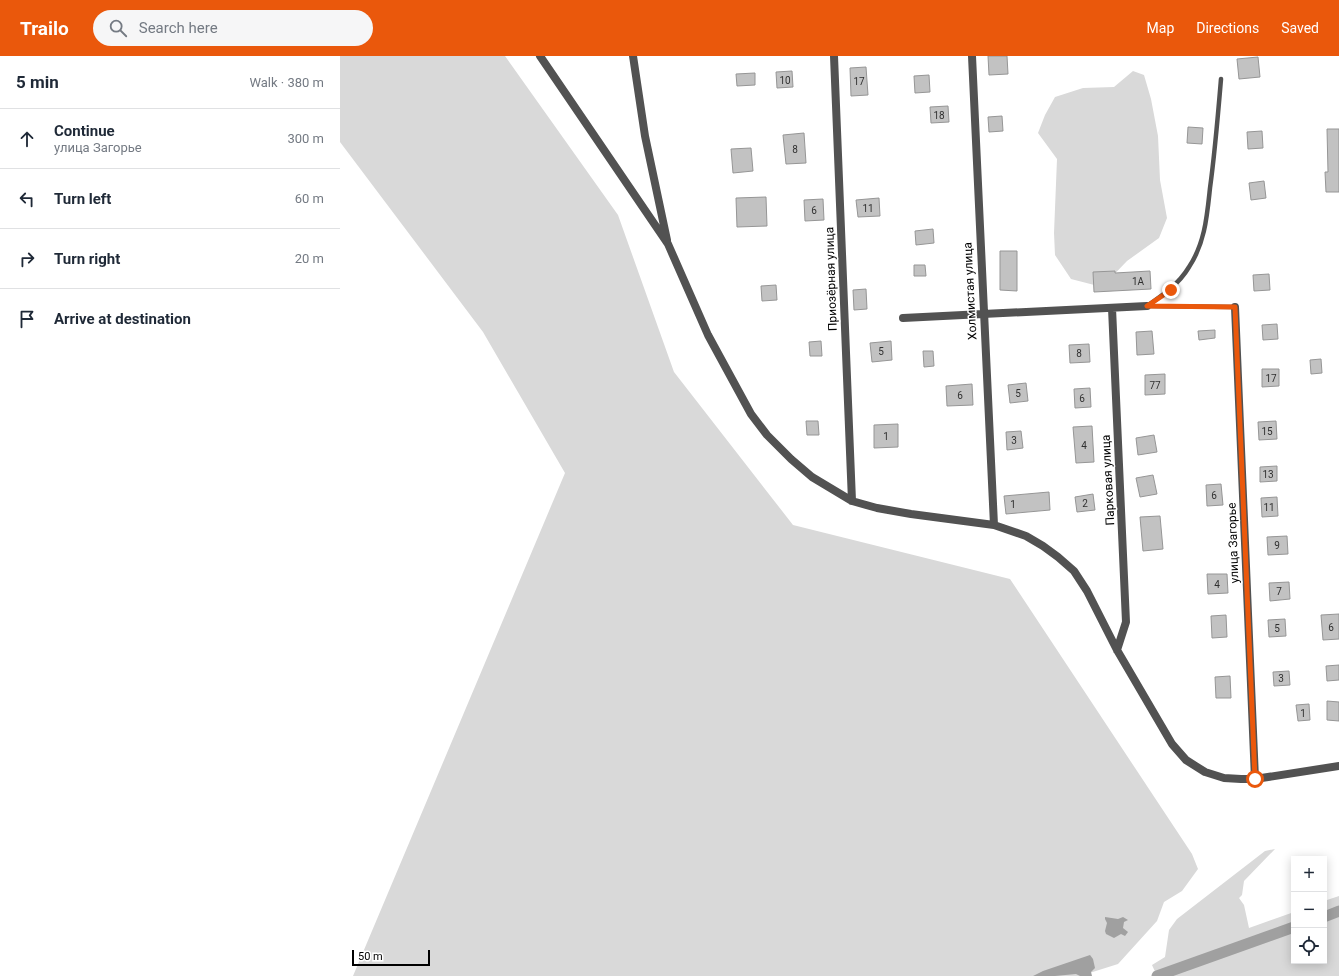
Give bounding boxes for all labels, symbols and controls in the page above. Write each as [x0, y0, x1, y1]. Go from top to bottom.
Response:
search box [93, 10, 373, 46]
text: Trailo [20, 17, 69, 40]
icon: search [107, 17, 129, 39]
text: Search here [139, 19, 218, 37]
text: Map [1147, 20, 1174, 36]
text: Directions [1196, 20, 1259, 36]
text: Saved [1281, 20, 1319, 36]
text: 5 min [16, 72, 59, 92]
text: Walk · 380 m [249, 75, 324, 90]
house number: 10 [779, 75, 791, 86]
house number: 17 [853, 76, 865, 87]
house number: 18 [933, 110, 945, 121]
text: Continue [54, 122, 115, 140]
icon: ahead [16, 128, 38, 150]
text: 300 m [287, 131, 324, 146]
text: улица Загорье [54, 140, 142, 155]
house number: 8 [792, 144, 798, 155]
icon: left [16, 188, 38, 210]
text: Turn left [54, 190, 111, 208]
text: 60 m [295, 191, 324, 206]
house number: 11 [862, 203, 874, 214]
house number: 6 [811, 205, 817, 216]
street label: Приозёрная улица [822, 227, 840, 331]
street label: Холмистая улица [960, 242, 980, 340]
icon: right [16, 248, 38, 270]
text: Turn right [54, 250, 120, 268]
text: 20 m [295, 251, 324, 266]
house number: 1А [1132, 276, 1145, 287]
route end [1162, 281, 1180, 299]
icon: arrive [16, 308, 38, 330]
text: Arrive at destination [54, 310, 191, 328]
house number: 5 [878, 346, 884, 357]
house number: 8 [1076, 348, 1082, 359]
house number: 17 [1265, 373, 1277, 384]
house number: 77 [1149, 380, 1161, 391]
house number: 5 [1015, 388, 1021, 399]
house number: 6 [957, 390, 963, 401]
house number: 6 [1079, 393, 1085, 404]
house number: 15 [1261, 426, 1273, 437]
house number: 1 [883, 431, 889, 442]
street label: Парковая улица [1099, 434, 1117, 526]
house number: 3 [1011, 435, 1017, 446]
house number: 4 [1081, 440, 1087, 451]
house number: 13 [1262, 469, 1274, 480]
house number: 6 [1211, 490, 1217, 501]
house number: 2 [1082, 498, 1088, 509]
house number: 1 [1010, 499, 1016, 510]
street label: улица Загорье [1225, 502, 1241, 584]
house number: 11 [1263, 502, 1275, 513]
house number: 9 [1274, 540, 1280, 551]
house number: 4 [1214, 579, 1220, 590]
house number: 7 [1276, 586, 1282, 597]
house number: 6 [1328, 622, 1334, 633]
house number: 5 [1274, 623, 1280, 634]
house number: 3 [1278, 673, 1284, 684]
house number: 1 [1300, 708, 1306, 719]
route start [1246, 770, 1264, 788]
map controls [1291, 856, 1327, 964]
button: + [1291, 856, 1327, 892]
button: − [1291, 892, 1327, 928]
button: locate [1291, 928, 1327, 964]
scale bar [352, 948, 430, 967]
text: 50 m [358, 950, 383, 963]

